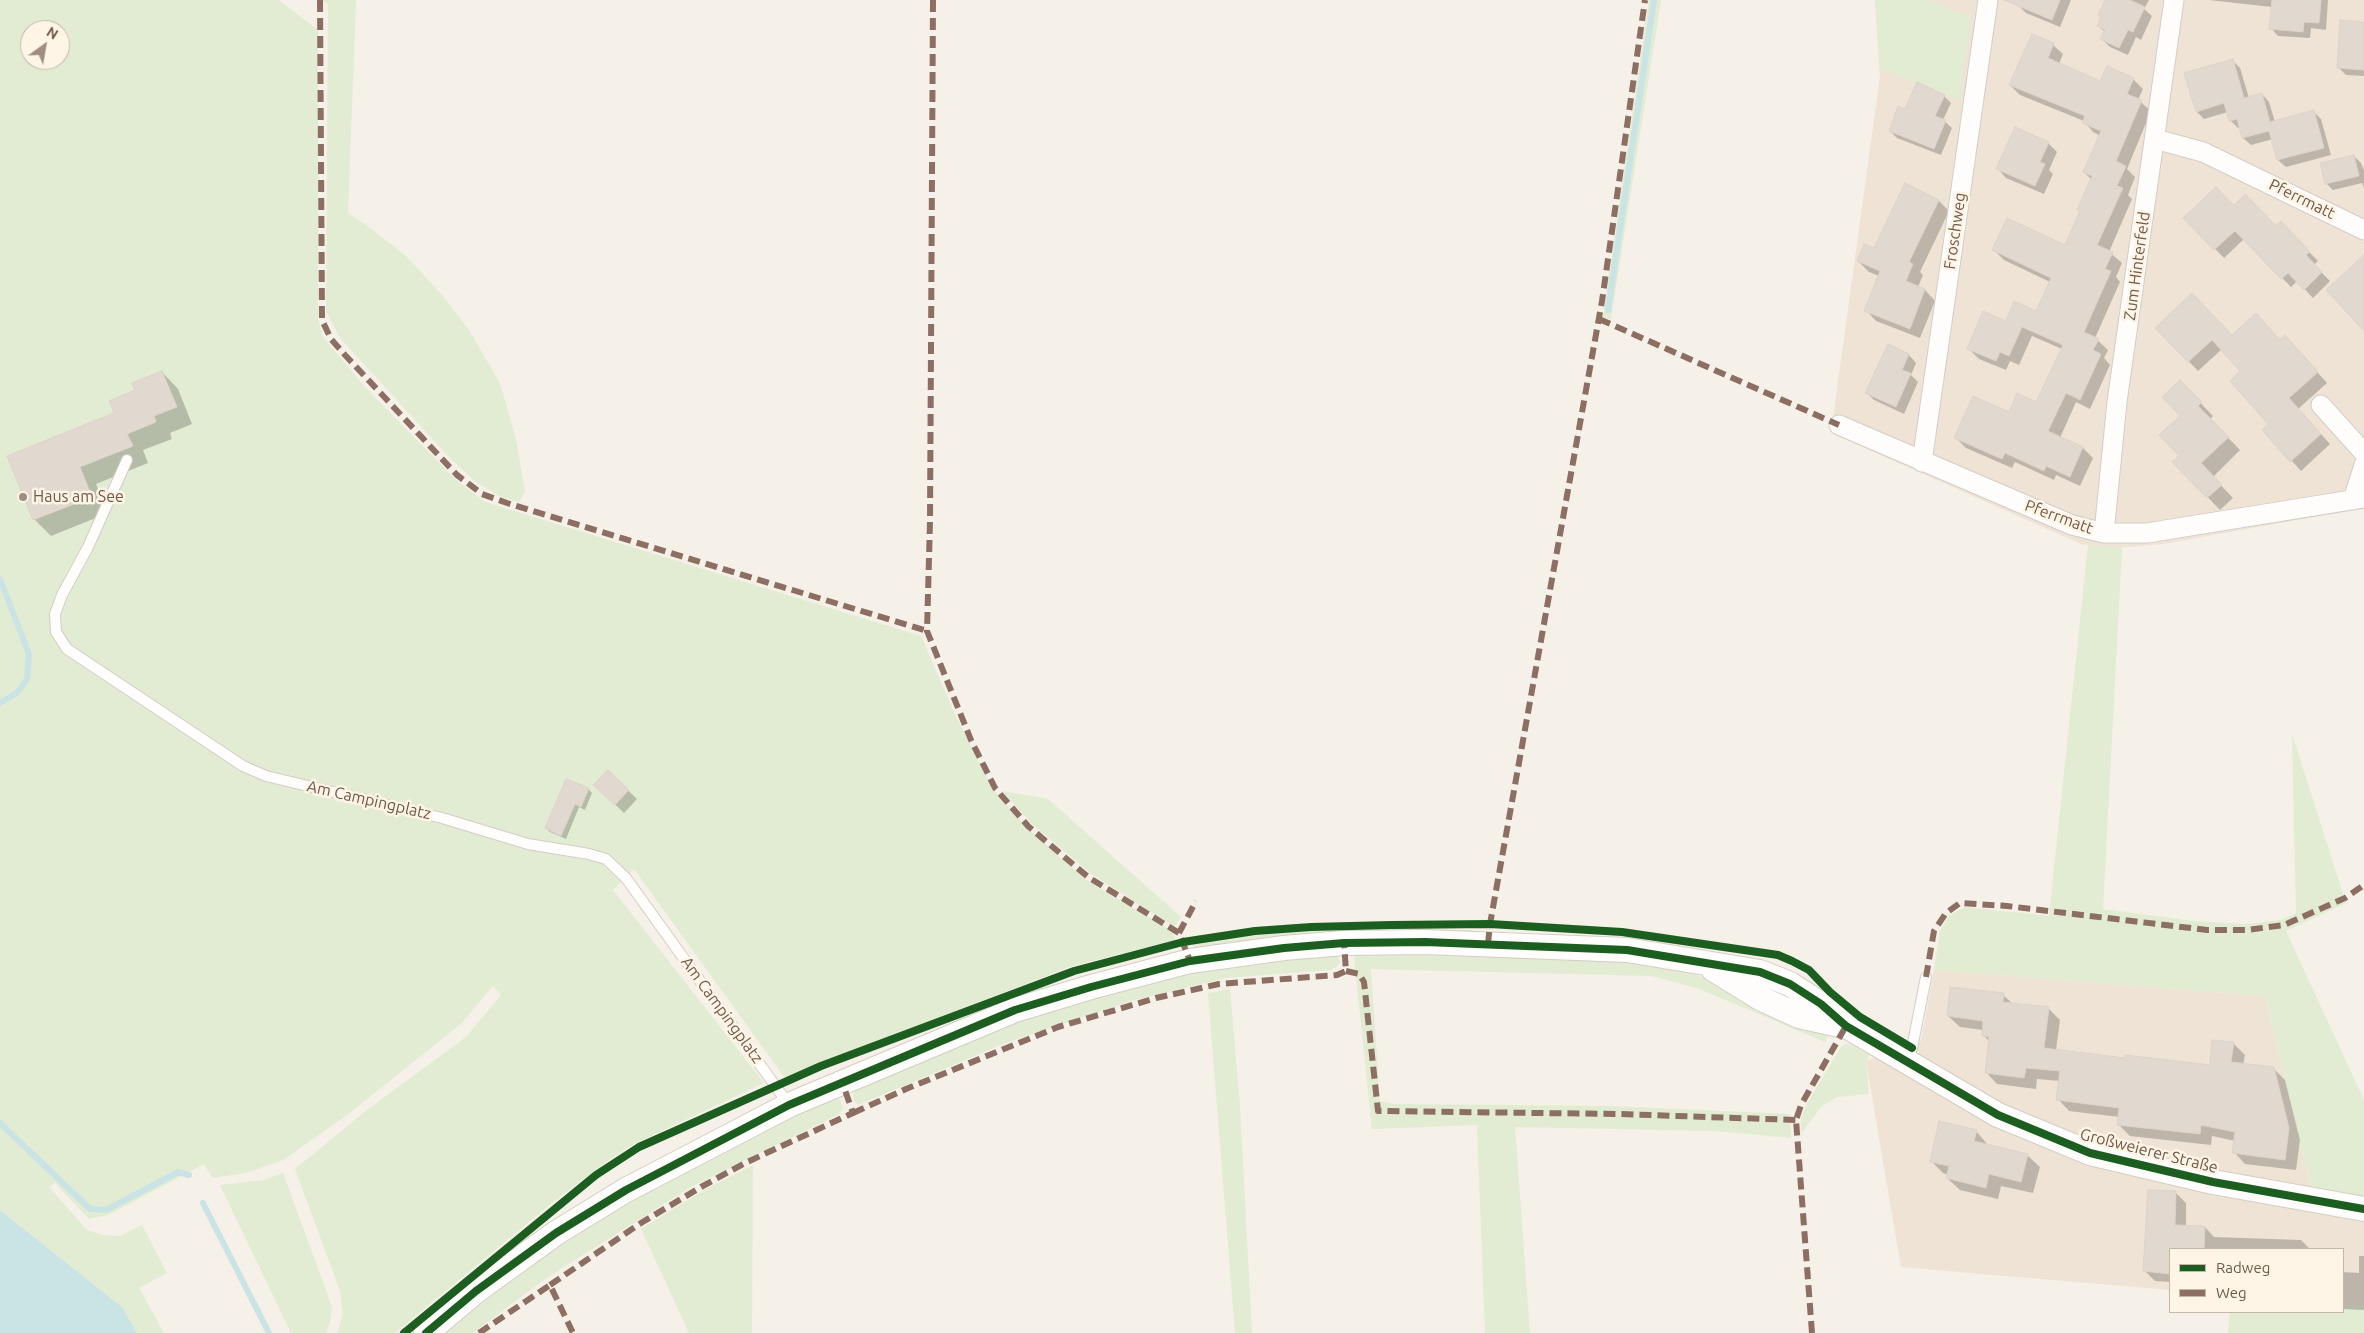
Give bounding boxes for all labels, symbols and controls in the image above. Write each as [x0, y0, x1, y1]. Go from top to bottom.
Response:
north arrow [20, 20, 70, 70]
text: N [44, 24, 61, 43]
street label: Pferrmatt [2266, 175, 2338, 223]
street label: Froschweg [1940, 191, 1970, 271]
street label: Zum Hinterfeld [2120, 211, 2154, 321]
place label: Haus am See [33, 487, 124, 507]
marker: Haus am See [17, 491, 29, 503]
street label: Pferrmatt [2022, 496, 2096, 538]
street label: Am Campingplatz [305, 776, 433, 824]
street label: Am Campingplatz [677, 953, 767, 1067]
street label: Großweierer Straße [2078, 1125, 2220, 1177]
legend [2169, 1248, 2344, 1313]
text: Radweg [2216, 1259, 2270, 1276]
text: Weg [2216, 1284, 2247, 1301]

